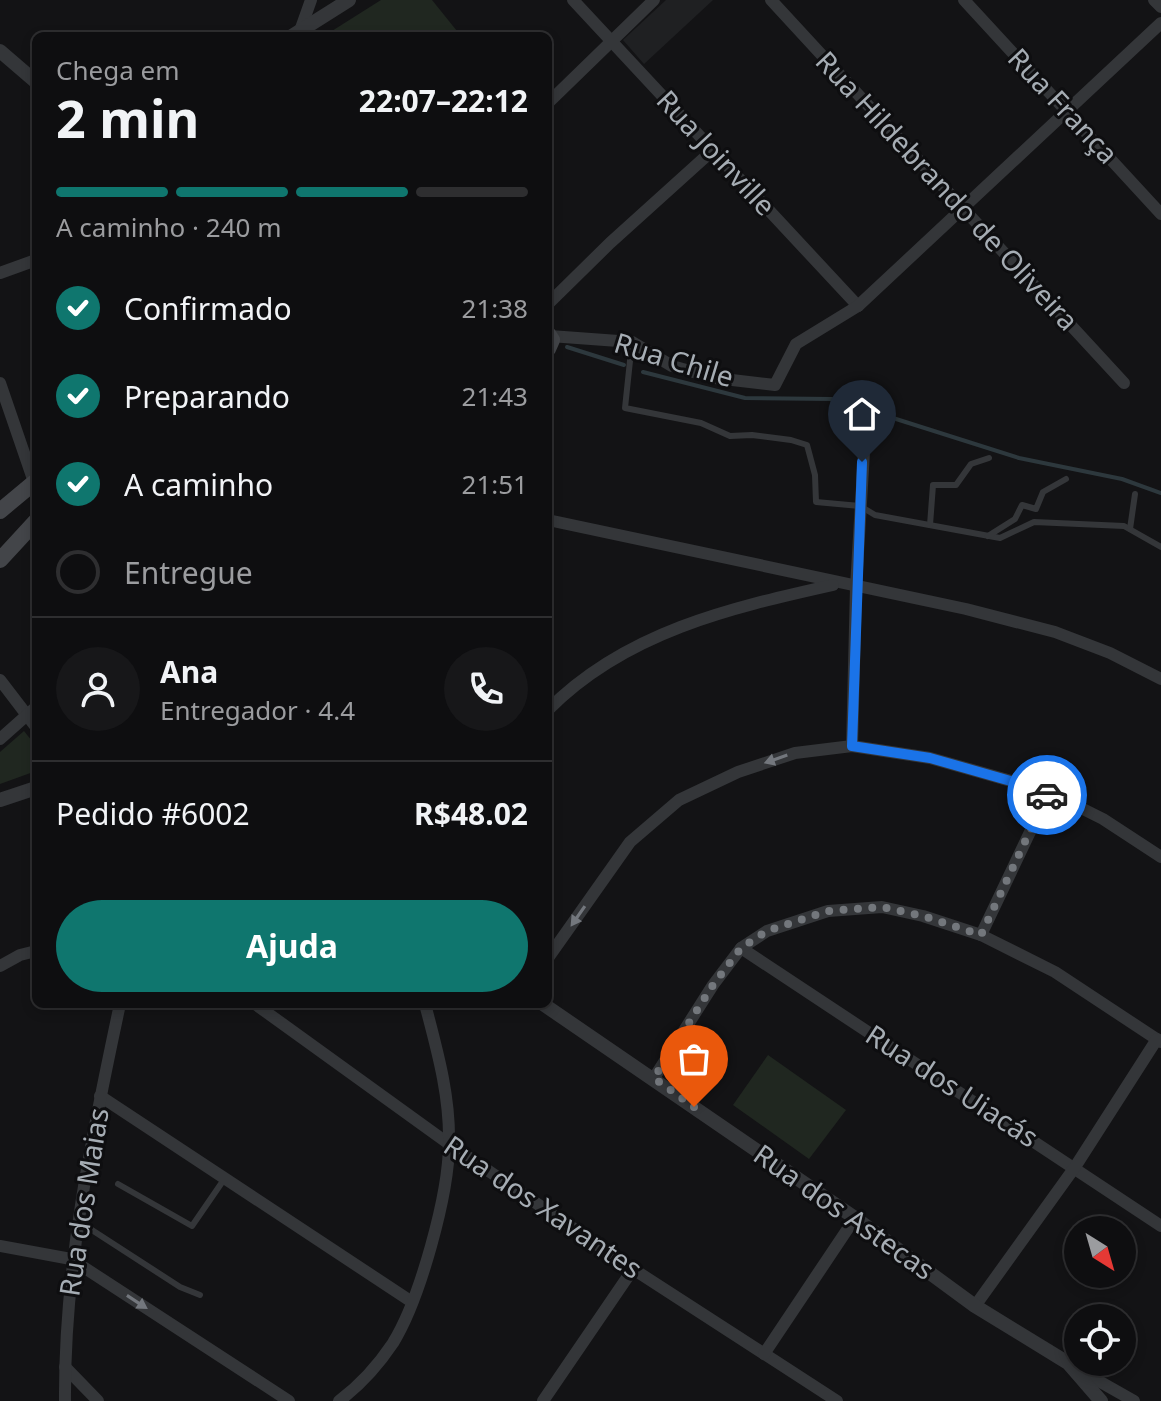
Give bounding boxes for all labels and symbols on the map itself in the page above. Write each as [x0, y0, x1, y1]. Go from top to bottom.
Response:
street label: Rua França [1000, 39, 1127, 171]
street label: Rua Hildebrando de Oliveira [808, 42, 1088, 338]
street label: Rua Joinville [649, 81, 785, 223]
street label: Rua Chile [610, 323, 739, 395]
pin [828, 380, 896, 462]
one-way arrow [764, 754, 788, 766]
courier [1007, 755, 1087, 835]
one-way arrow [571, 905, 586, 926]
street label: Rua dos Uiacás [859, 1015, 1046, 1155]
pin [660, 1025, 728, 1107]
street label: Rua dos Maias [49, 1105, 117, 1299]
street label: Rua dos Xavantes [437, 1126, 650, 1287]
street label: Rua dos Astecas [747, 1135, 942, 1288]
north arrow [1064, 1216, 1136, 1288]
one-way arrow [126, 1294, 148, 1309]

